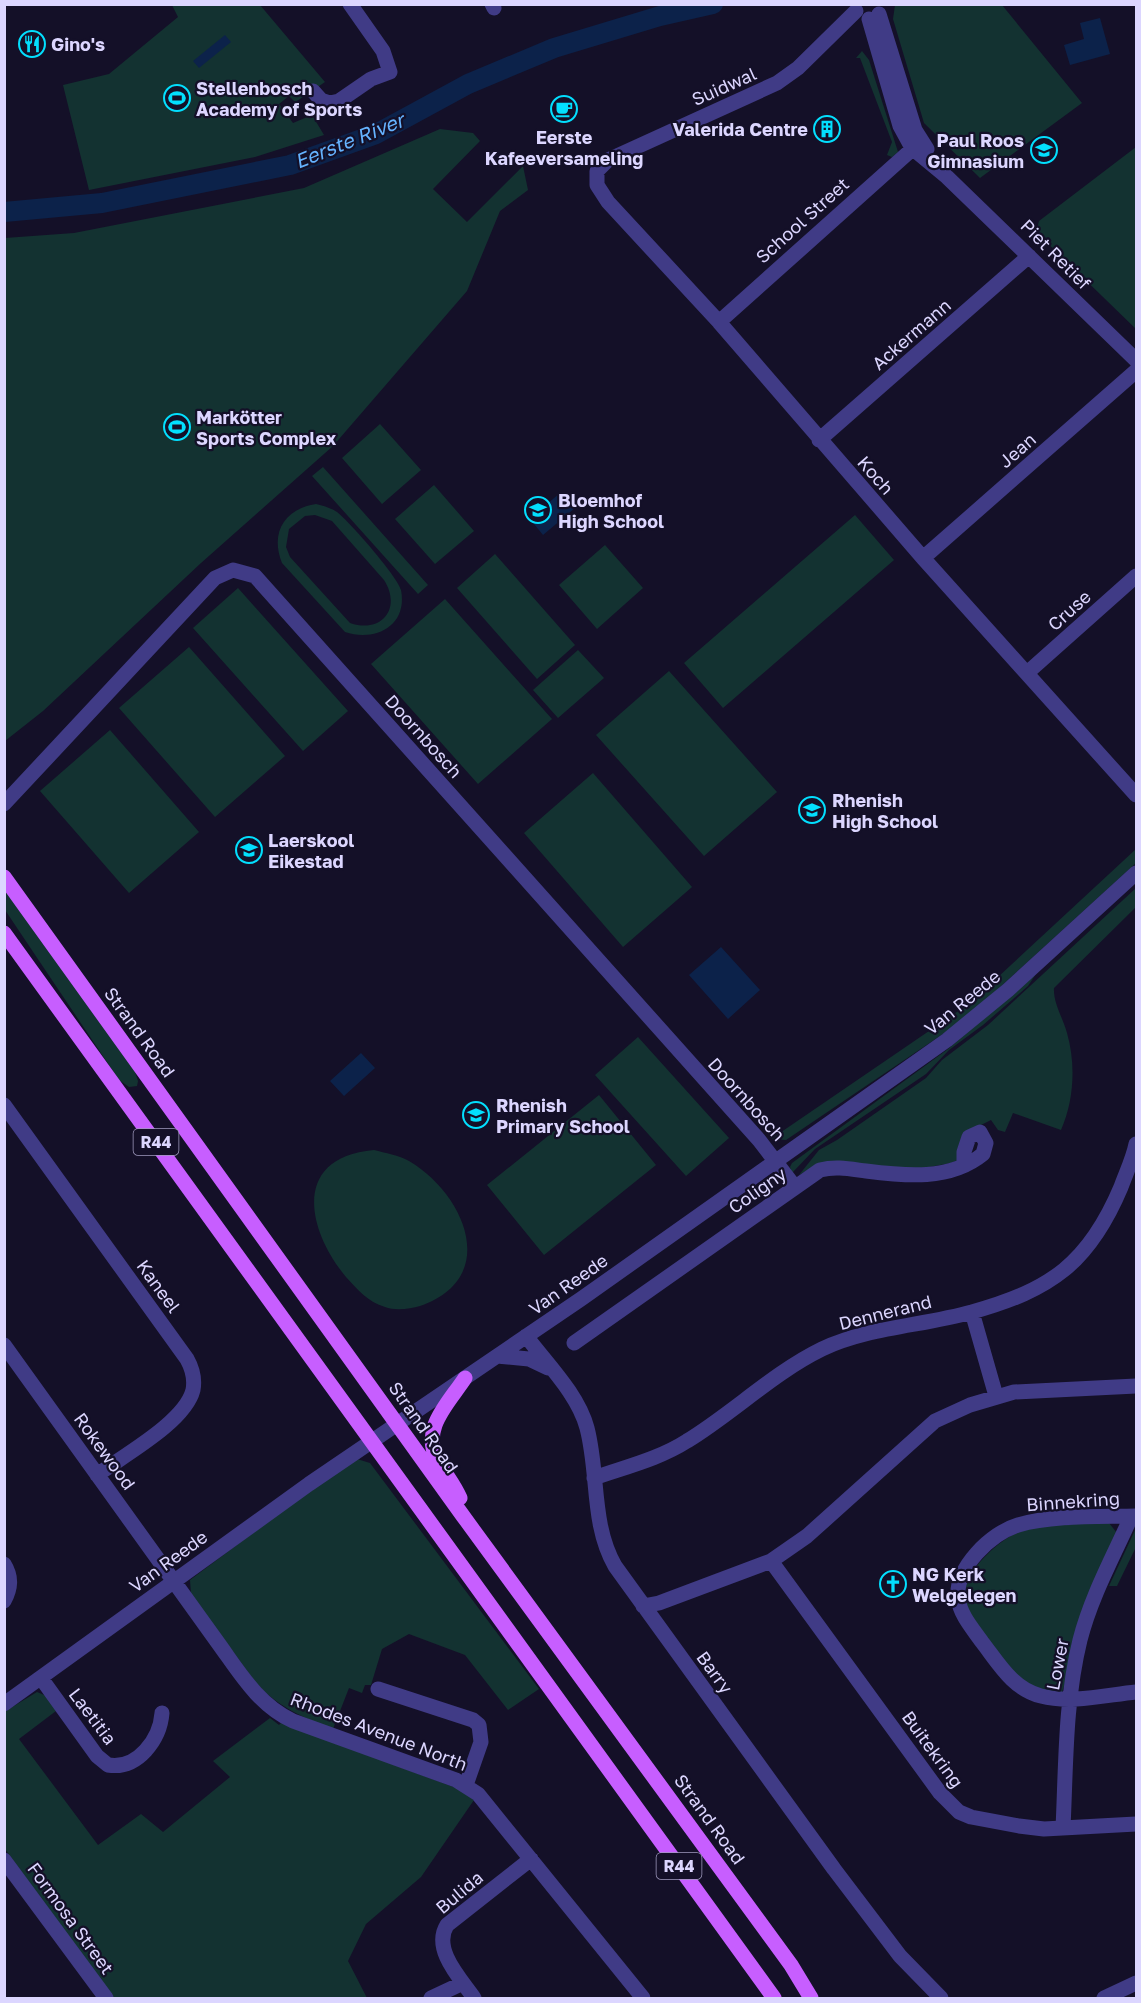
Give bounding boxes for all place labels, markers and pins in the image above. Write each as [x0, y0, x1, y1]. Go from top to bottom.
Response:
restaurant icon: Gino's [17, 29, 47, 59]
place label: Gino's [51, 33, 105, 55]
place label: Stellenbosch Academy of Sports [196, 77, 362, 120]
sports icon: Stellenbosch Academy of Sports [162, 83, 192, 113]
cafe icon: Eerste Kafeeversameling [549, 94, 579, 124]
building icon: Valerida Centre [812, 114, 842, 144]
place label: Valerida Centre [673, 118, 808, 140]
place label: Eerste Kafeeversameling [485, 126, 643, 169]
place label: Paul Roos Gimnasium [927, 129, 1024, 172]
school or university icon: Paul Roos Gimnasium [1029, 135, 1059, 165]
place label: Markötter Sports Complex [196, 406, 337, 449]
sports icon: Markötter Sports Complex [162, 412, 192, 442]
place label: Bloemhof High School [558, 489, 664, 532]
school or university icon: Bloemhof High School [523, 495, 553, 525]
place label: Rhenish High School [832, 789, 938, 832]
school or university icon: Rhenish High School [797, 795, 827, 825]
place label: Laerskool Eikestad [268, 829, 354, 872]
school or university icon: Laerskool Eikestad [234, 835, 264, 865]
place label: Rhenish Primary School [496, 1094, 630, 1137]
school or university icon: Rhenish Primary School [461, 1100, 491, 1130]
place label: NG Kerk Welgelegen [912, 1563, 1017, 1606]
church icon: NG Kerk Welgelegen [878, 1569, 908, 1599]

